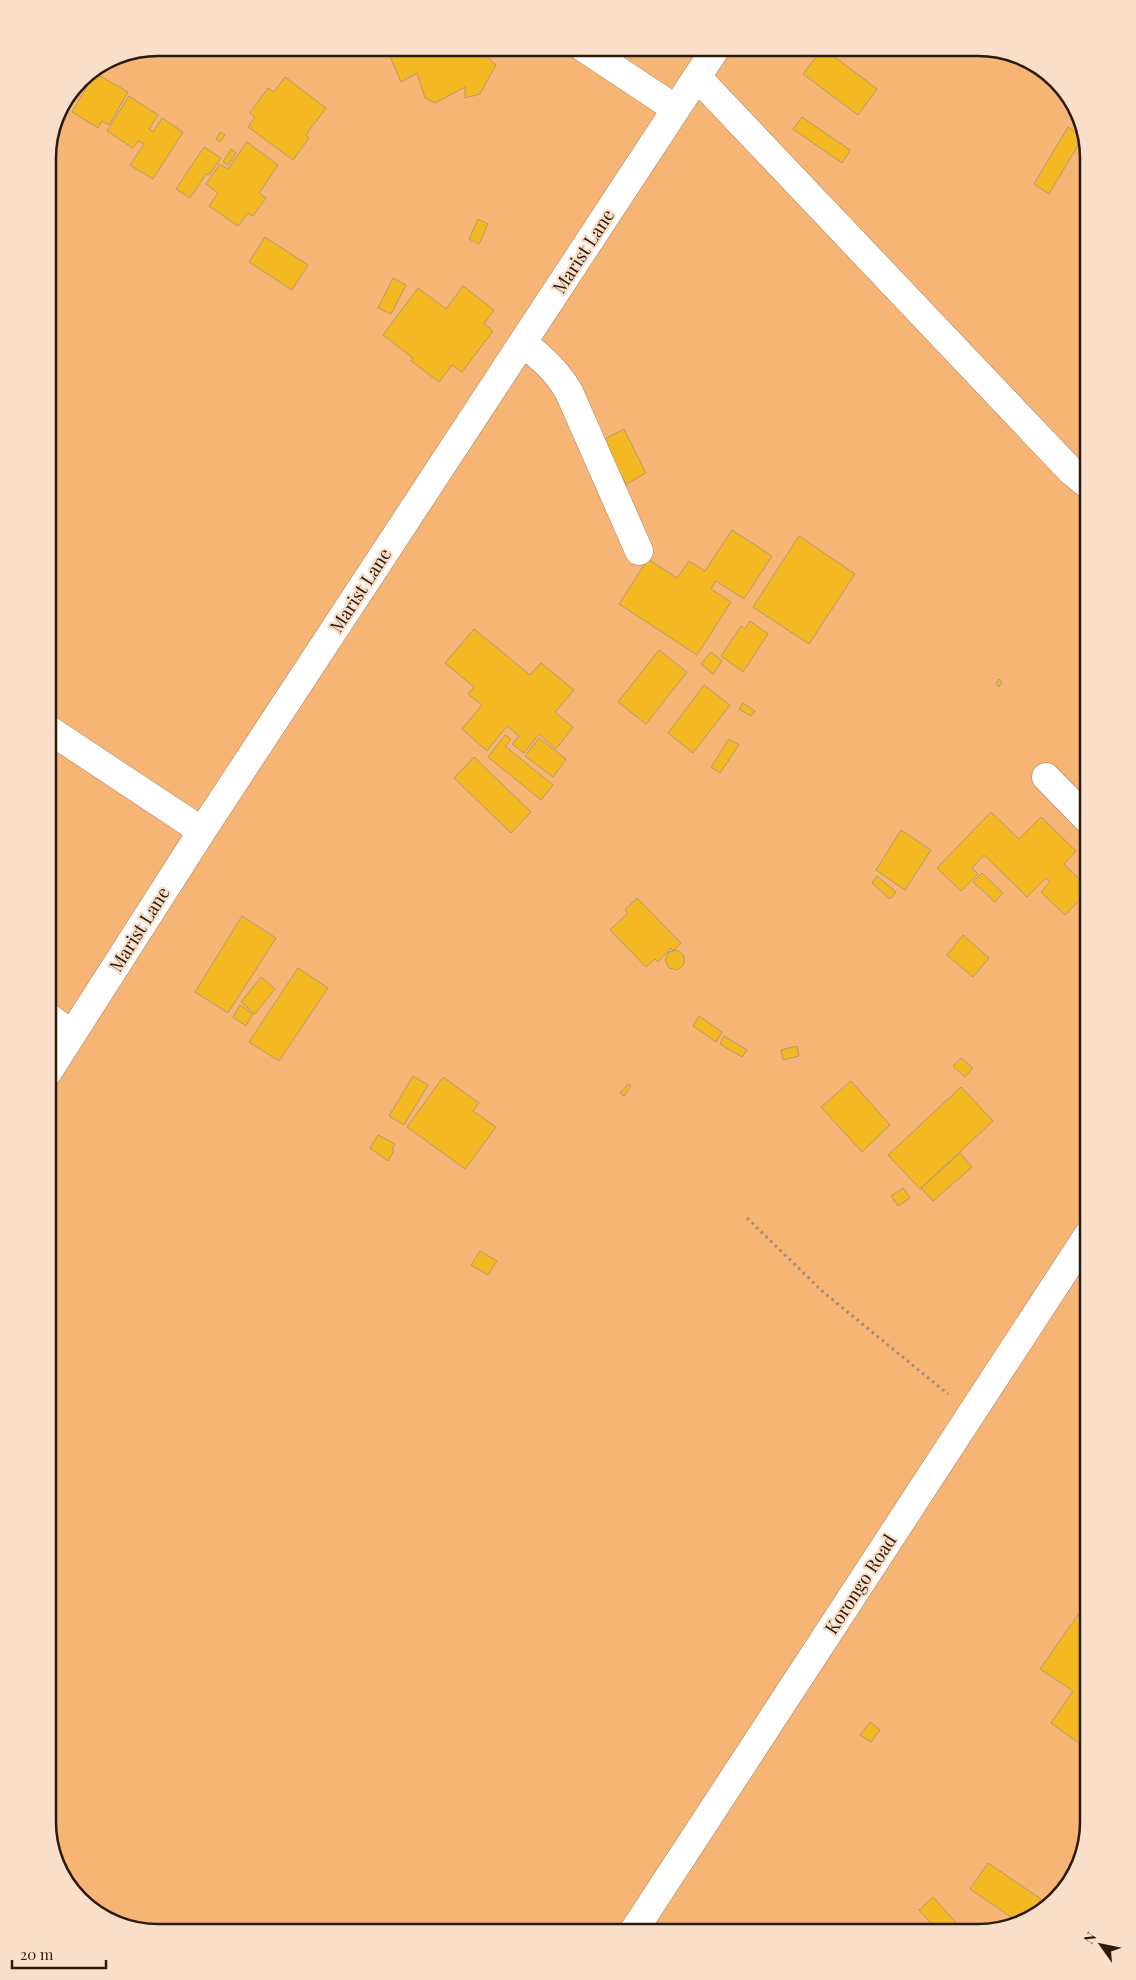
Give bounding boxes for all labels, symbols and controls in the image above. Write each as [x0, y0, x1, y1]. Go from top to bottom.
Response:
street label: Marist Lane [547, 204, 619, 298]
street label: Marist Lane [324, 543, 396, 637]
street label: Marist Lane [103, 882, 175, 976]
street label: Korongo Road [819, 1529, 901, 1638]
north arrow [1076, 1920, 1126, 1970]
text: N [1079, 1928, 1100, 1947]
scale bar [12, 1938, 106, 1970]
text: 20 m [20, 1944, 54, 1964]

